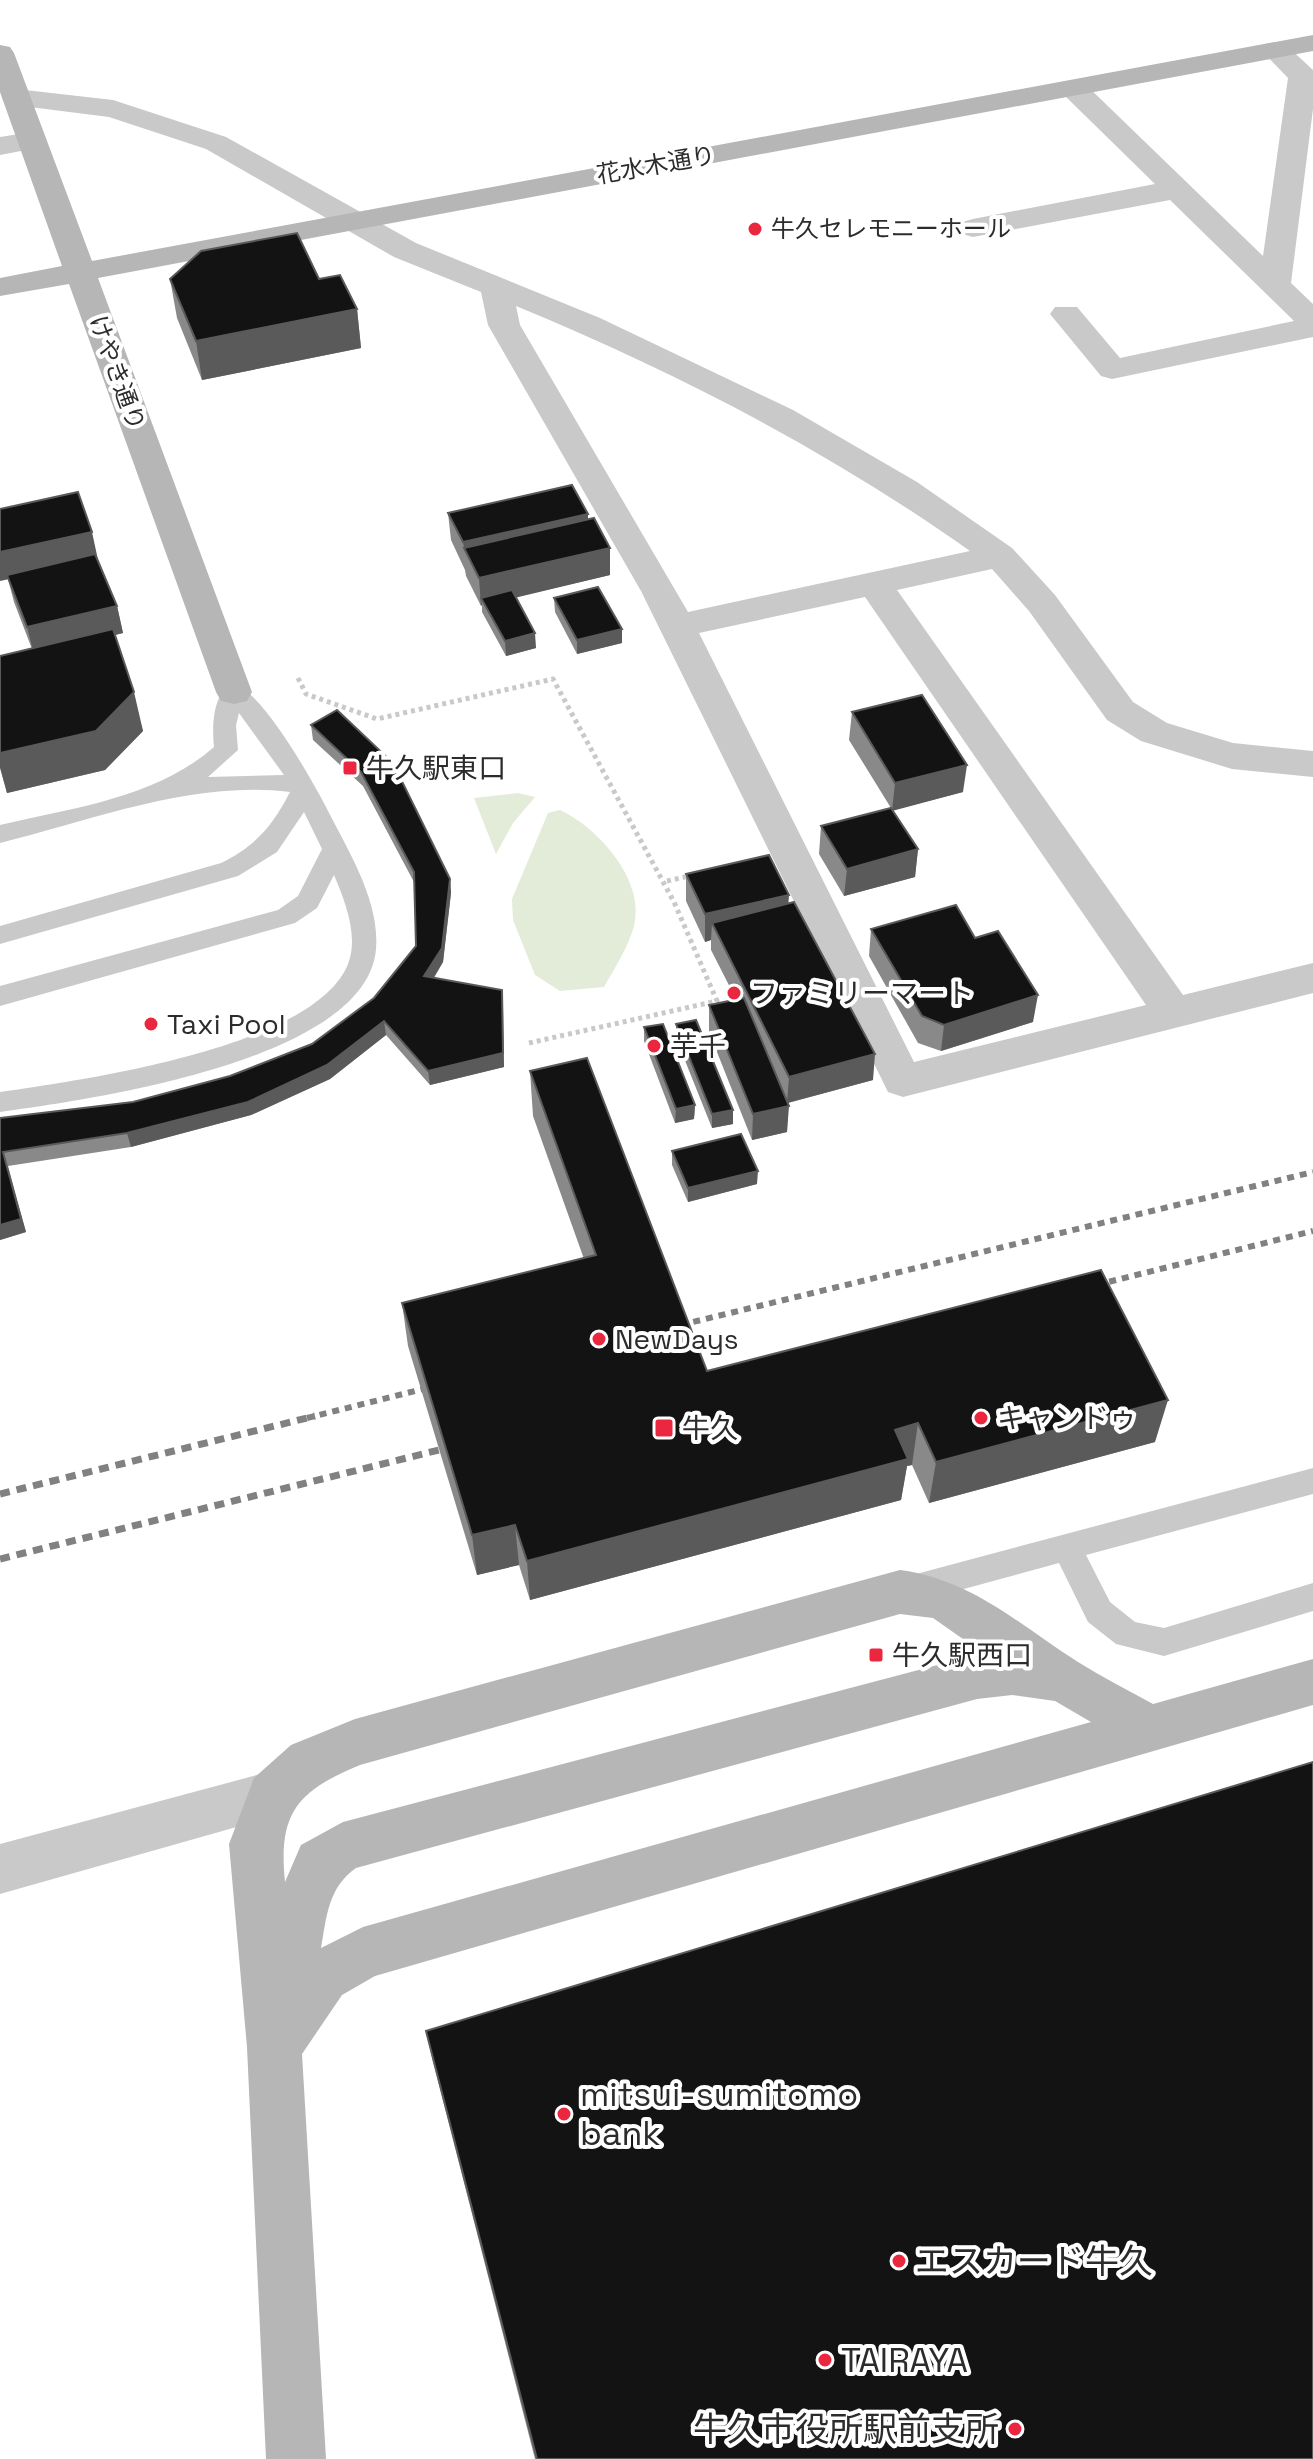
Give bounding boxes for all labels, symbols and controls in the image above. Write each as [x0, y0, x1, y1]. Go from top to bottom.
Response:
street label: 花水木通り [594, 139, 718, 190]
place label: 牛久セレモニーホール [771, 213, 1011, 244]
marker: 牛久セレモニーホール [746, 220, 764, 238]
street label: けやき通り [82, 311, 153, 435]
place label: 牛久駅東口 [366, 750, 506, 786]
marker: 牛久駅東口 [341, 759, 359, 777]
place label: ファミリーマート [750, 975, 974, 1011]
marker: ファミリーマート [725, 984, 743, 1002]
place label: Taxi Pool [167, 1006, 286, 1042]
marker: Taxi Pool [142, 1015, 160, 1033]
place label: 芋千 [670, 1028, 726, 1064]
marker: 芋千 [645, 1037, 663, 1055]
place label: NewDays [615, 1321, 739, 1357]
marker: NewDays [590, 1330, 608, 1348]
place label: キャンドゥ [997, 1400, 1137, 1436]
marker: キャンドゥ [972, 1409, 990, 1427]
place label: 牛久 [682, 1410, 738, 1446]
marker: 牛久 [653, 1417, 675, 1439]
place label: 牛久駅西口 [892, 1637, 1032, 1673]
marker: 牛久駅西口 [867, 1646, 885, 1664]
place label: mitsui-sumitomo bank [580, 2073, 858, 2155]
marker: mitsui-sumitomo bank [555, 2105, 573, 2123]
place label: エスカード牛久 [915, 2240, 1153, 2283]
marker: エスカード牛久 [890, 2252, 908, 2270]
place label: TAIRAYA [841, 2339, 968, 2382]
marker: TAIRAYA [816, 2351, 834, 2369]
place label: 牛久市役所駅前支所 [693, 2408, 999, 2451]
marker: 牛久市役所駅前支所 [1006, 2420, 1024, 2438]

